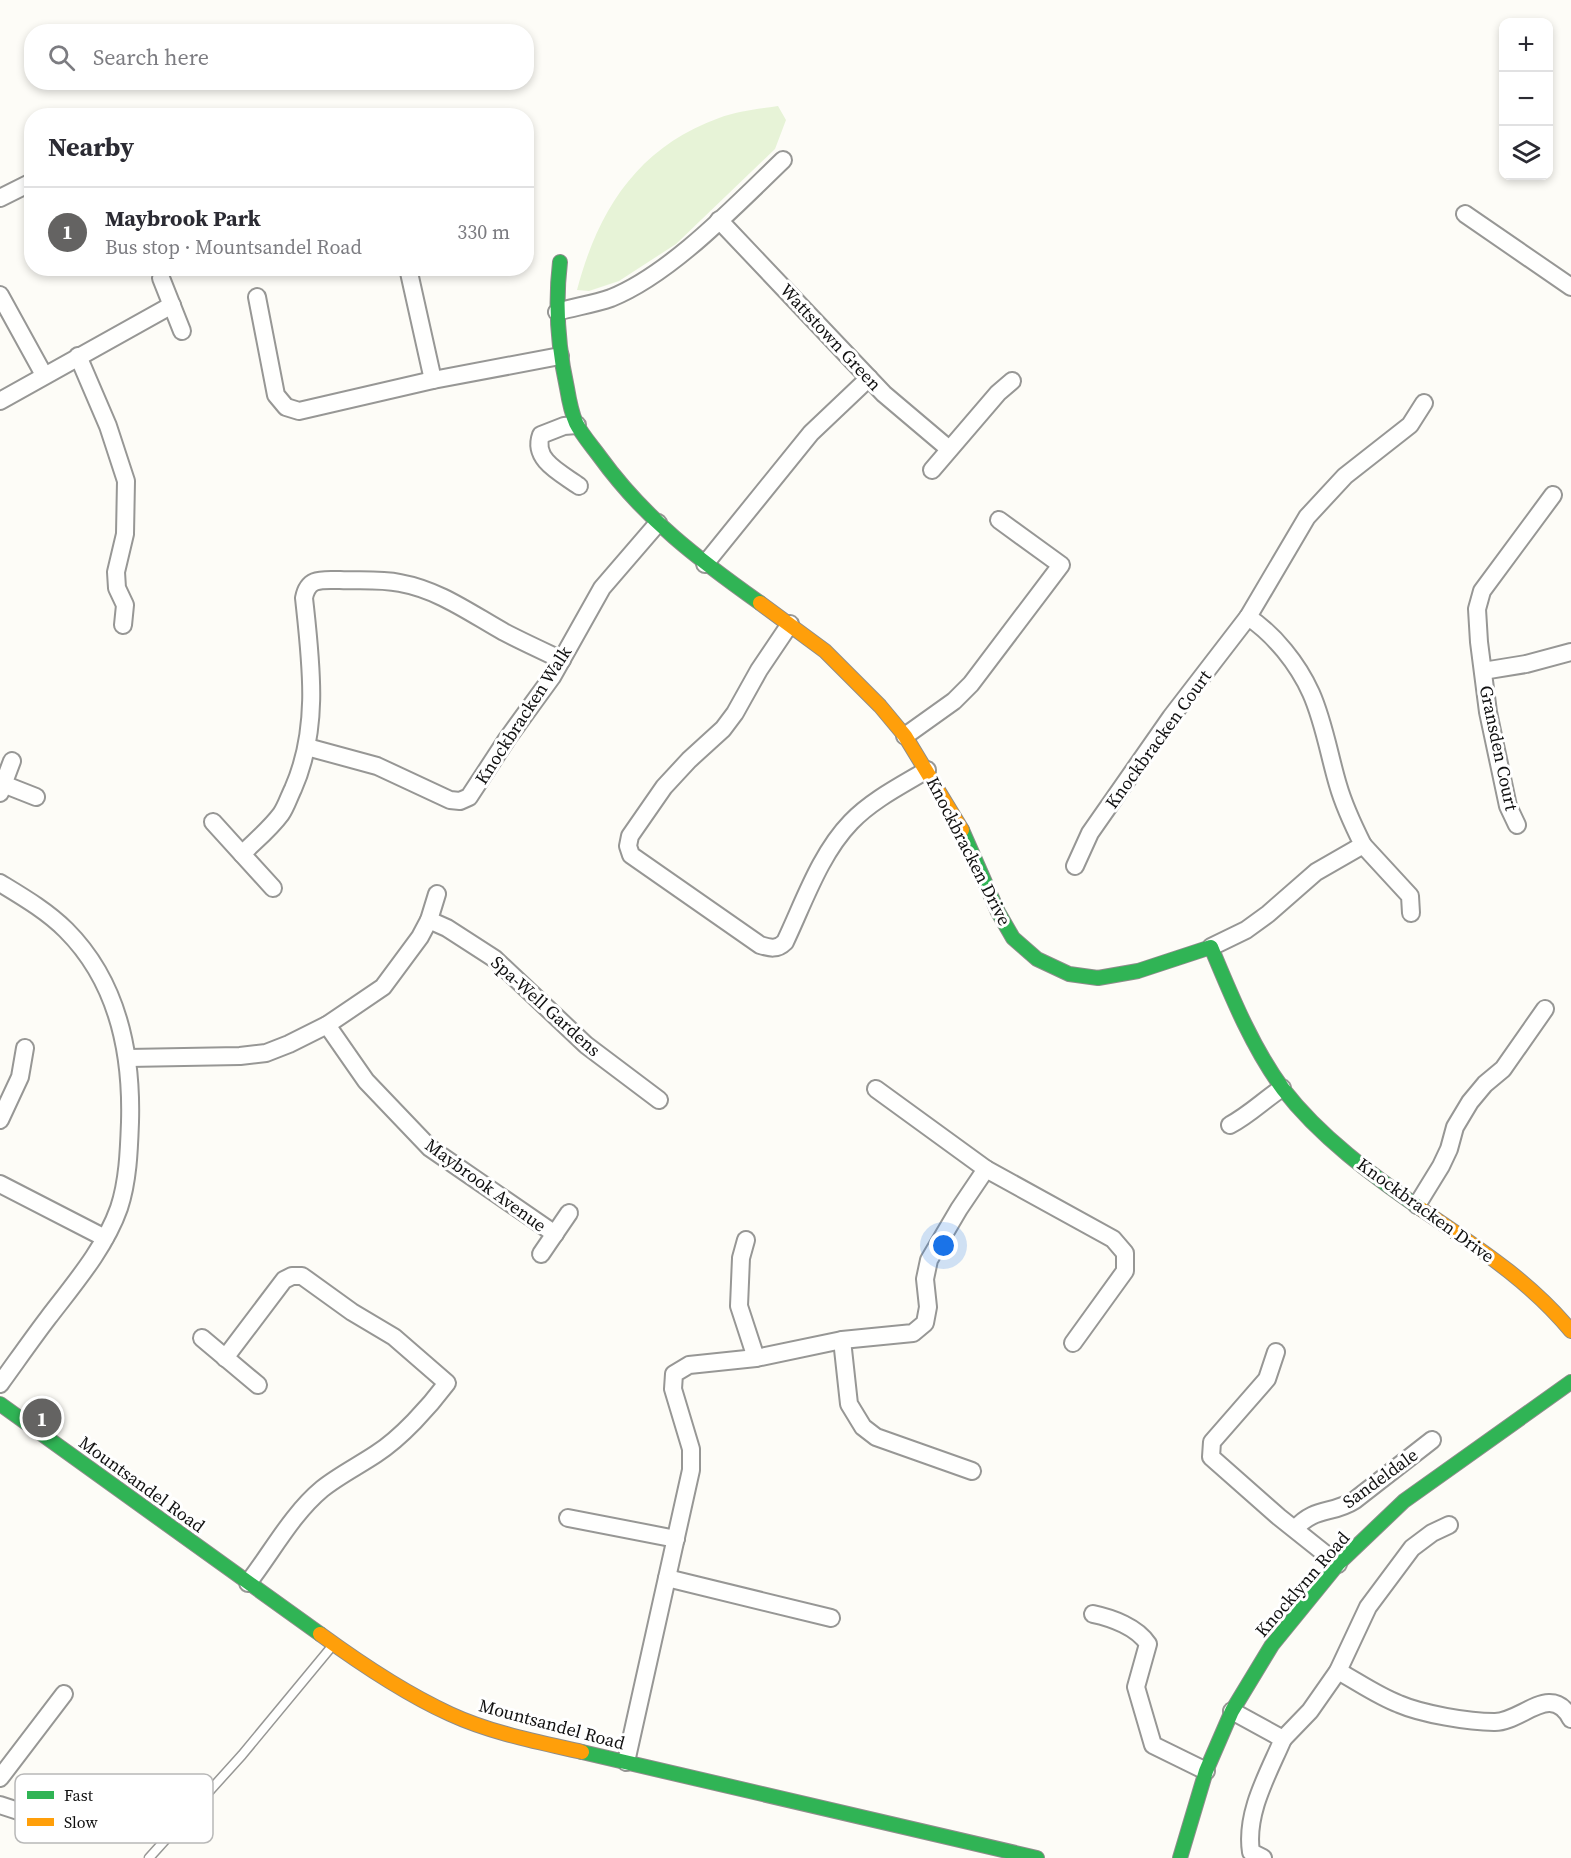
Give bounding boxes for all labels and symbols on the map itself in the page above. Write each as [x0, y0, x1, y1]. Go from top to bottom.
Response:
street label: Wattstown Green [775, 278, 887, 396]
street label: Knockbracken Walk [469, 641, 577, 789]
street label: Knockbracken Court [1099, 664, 1217, 813]
street label: Gransden Court [1474, 683, 1524, 813]
street label: Knockbracken Drive [921, 772, 1017, 930]
street label: Spa-Well Gardens [486, 950, 606, 1062]
street label: Maybrook Avenue [420, 1132, 552, 1238]
street label: Knockbracken Drive [1352, 1152, 1500, 1268]
your location [929, 1231, 958, 1260]
pin: 1 [22, 1396, 62, 1440]
street label: Mountsandel Road [74, 1430, 210, 1538]
street label: Sandeldale [1337, 1442, 1423, 1514]
street label: Knocklynn Road [1249, 1526, 1355, 1642]
street label: Mountsandel Road [476, 1693, 628, 1755]
legend [15, 1774, 213, 1843]
text: Fast [64, 1784, 94, 1806]
text: Slow [64, 1811, 99, 1833]

